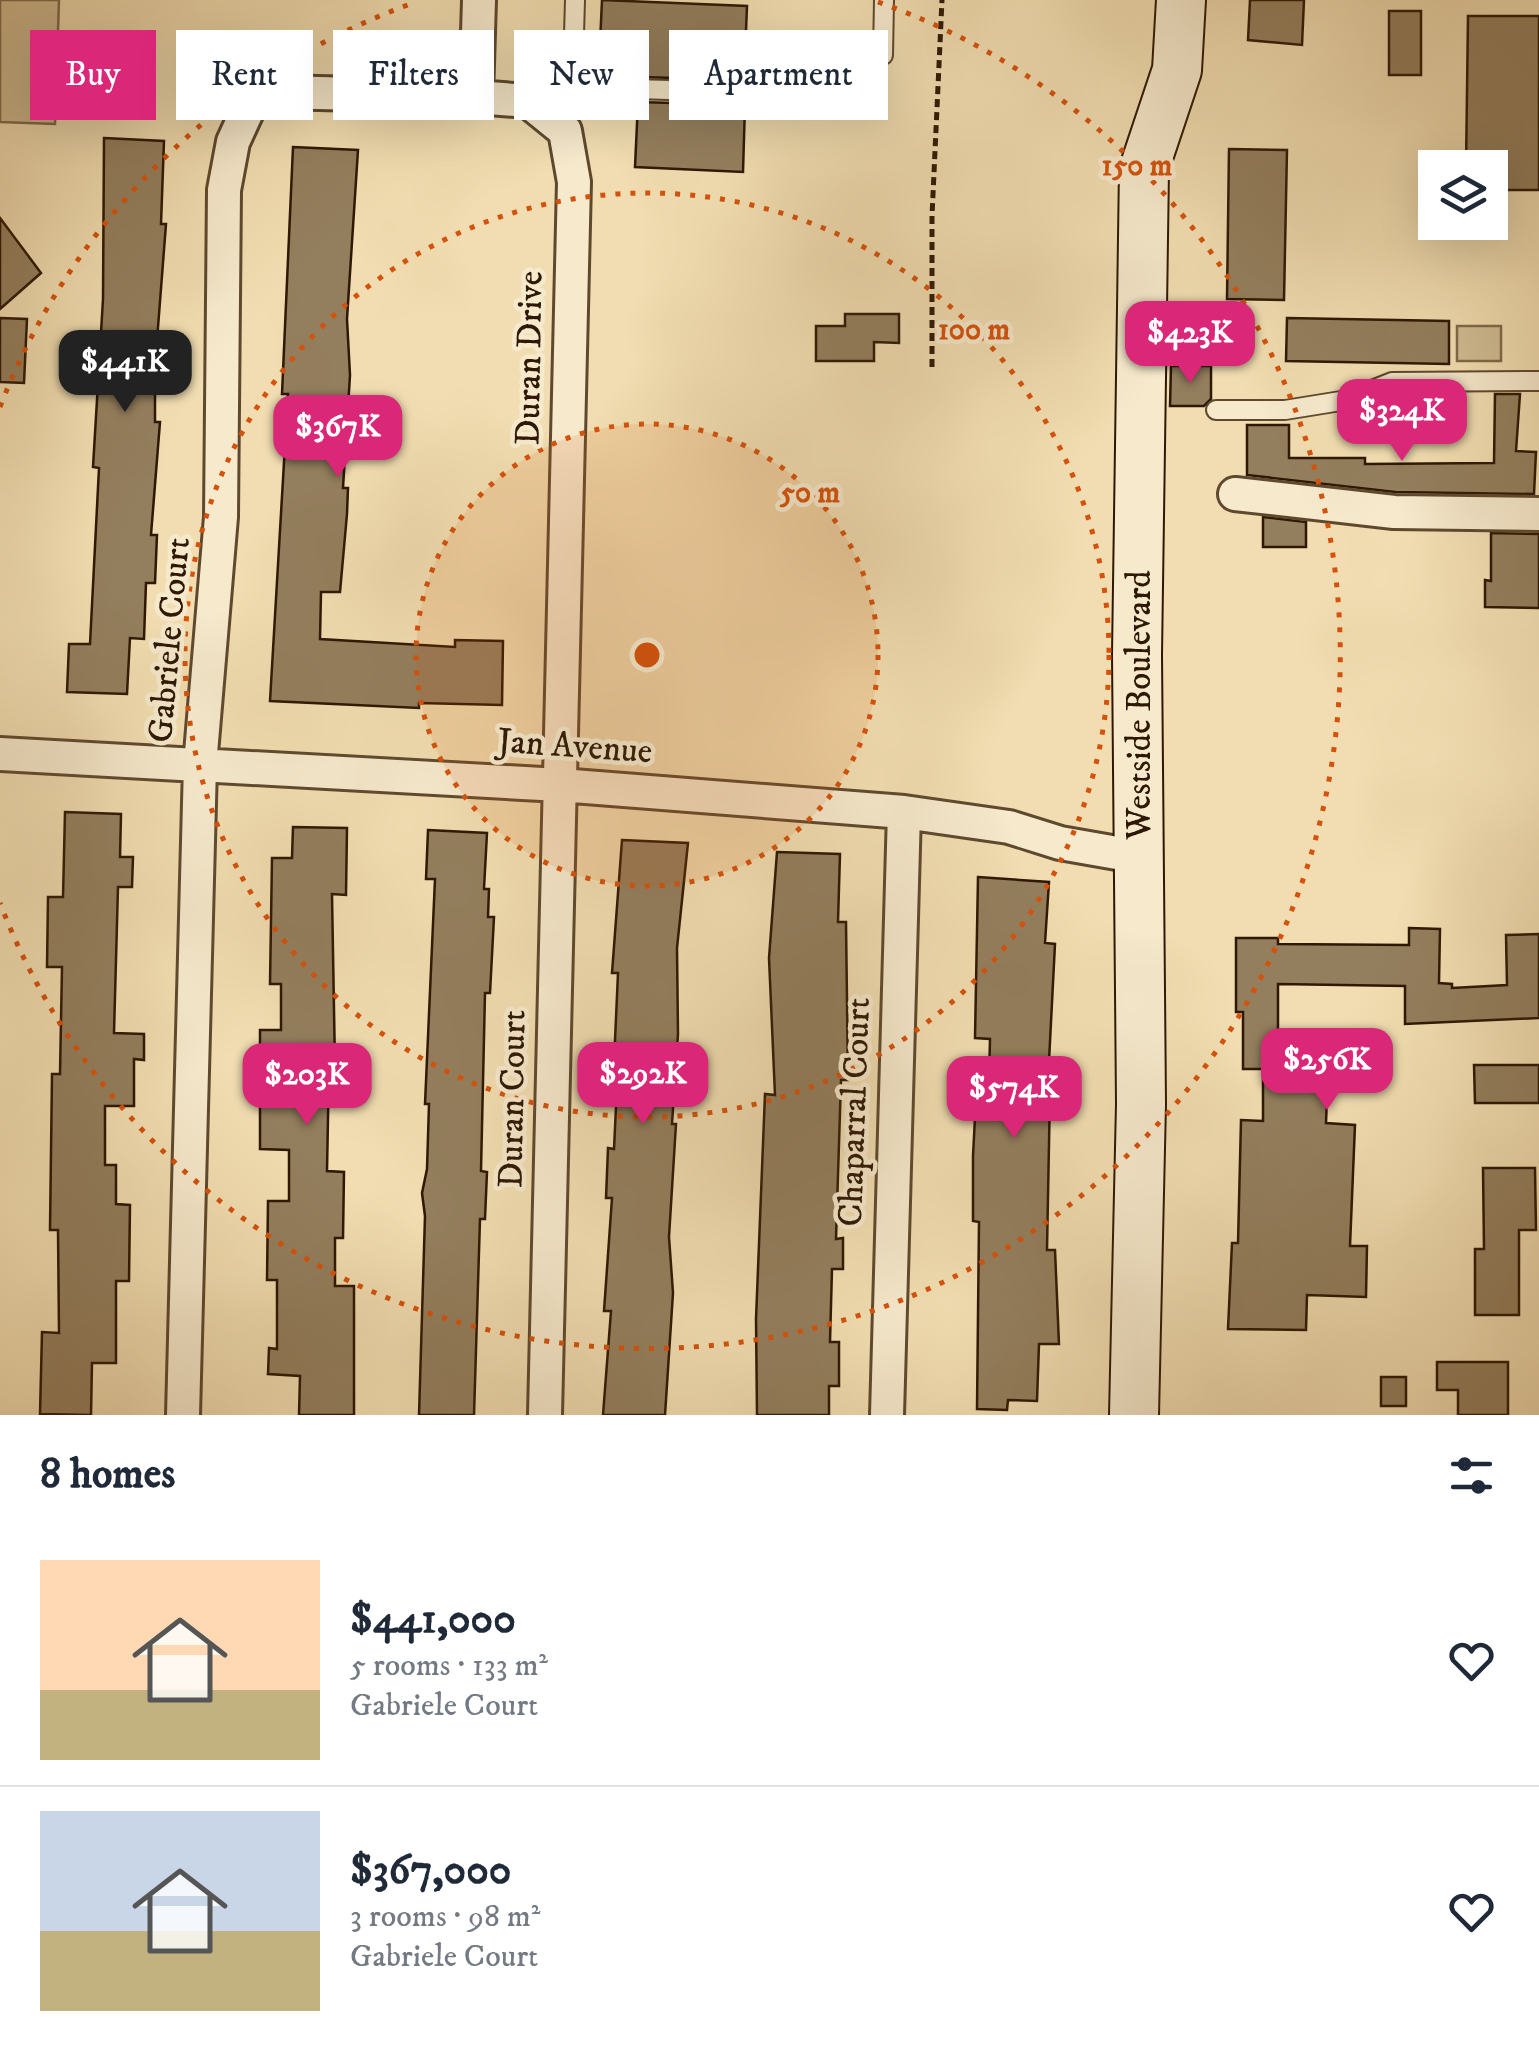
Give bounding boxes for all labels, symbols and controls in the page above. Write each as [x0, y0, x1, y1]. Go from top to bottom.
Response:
chip: Buy [30, 30, 156, 120]
chip: Rent [176, 30, 313, 120]
chip: Filters [333, 30, 494, 120]
chip: New [514, 30, 649, 120]
chip: Apartment [669, 30, 888, 120]
text: 150 m [1102, 148, 1173, 185]
map controls [1418, 150, 1508, 240]
button: layers [1418, 150, 1508, 240]
street label: Duran Drive [506, 270, 554, 446]
pin: $423K [1120, 301, 1260, 386]
text: 100 m [938, 312, 1011, 349]
text: $423K [1147, 313, 1233, 353]
pin: $441K [55, 330, 195, 415]
text: $441K [81, 342, 169, 382]
pin: $324K [1332, 379, 1472, 464]
text: $324K [1359, 391, 1445, 431]
pin: $367K [268, 395, 408, 480]
text: $367K [295, 407, 381, 447]
text: 50 m [779, 475, 840, 512]
street label: Gabriele Court [139, 535, 201, 745]
street label: Westside Boulevard [1118, 570, 1162, 841]
centre of rings [629, 637, 665, 673]
street label: Jan Avenue [493, 719, 654, 774]
street label: Chaparral Court [829, 997, 881, 1227]
street label: Duran Court [489, 1010, 537, 1188]
pin: $256K [1257, 1028, 1397, 1113]
text: $256K [1283, 1040, 1371, 1080]
pin: $292K [573, 1042, 713, 1127]
pin: $203K [237, 1043, 377, 1128]
text: $292K [599, 1054, 687, 1094]
text: $203K [265, 1055, 349, 1095]
pin: $574K [944, 1056, 1084, 1141]
text: $574K [969, 1068, 1059, 1108]
icon: filters [1444, 1448, 1499, 1503]
text: 8 homes [40, 1449, 175, 1501]
text: $441,000 [350, 1594, 516, 1646]
icon: home [120, 1600, 240, 1720]
icon: heart [1444, 1633, 1499, 1688]
text: 5 rooms · 133 m² [350, 1646, 548, 1686]
text: Gabriele Court [350, 1686, 538, 1726]
text: $367,000 [350, 1845, 511, 1897]
icon: home [120, 1851, 240, 1971]
icon: heart [1444, 1884, 1499, 1939]
text: 3 rooms · 98 m² [350, 1897, 540, 1937]
text: Gabriele Court [350, 1937, 538, 1977]

